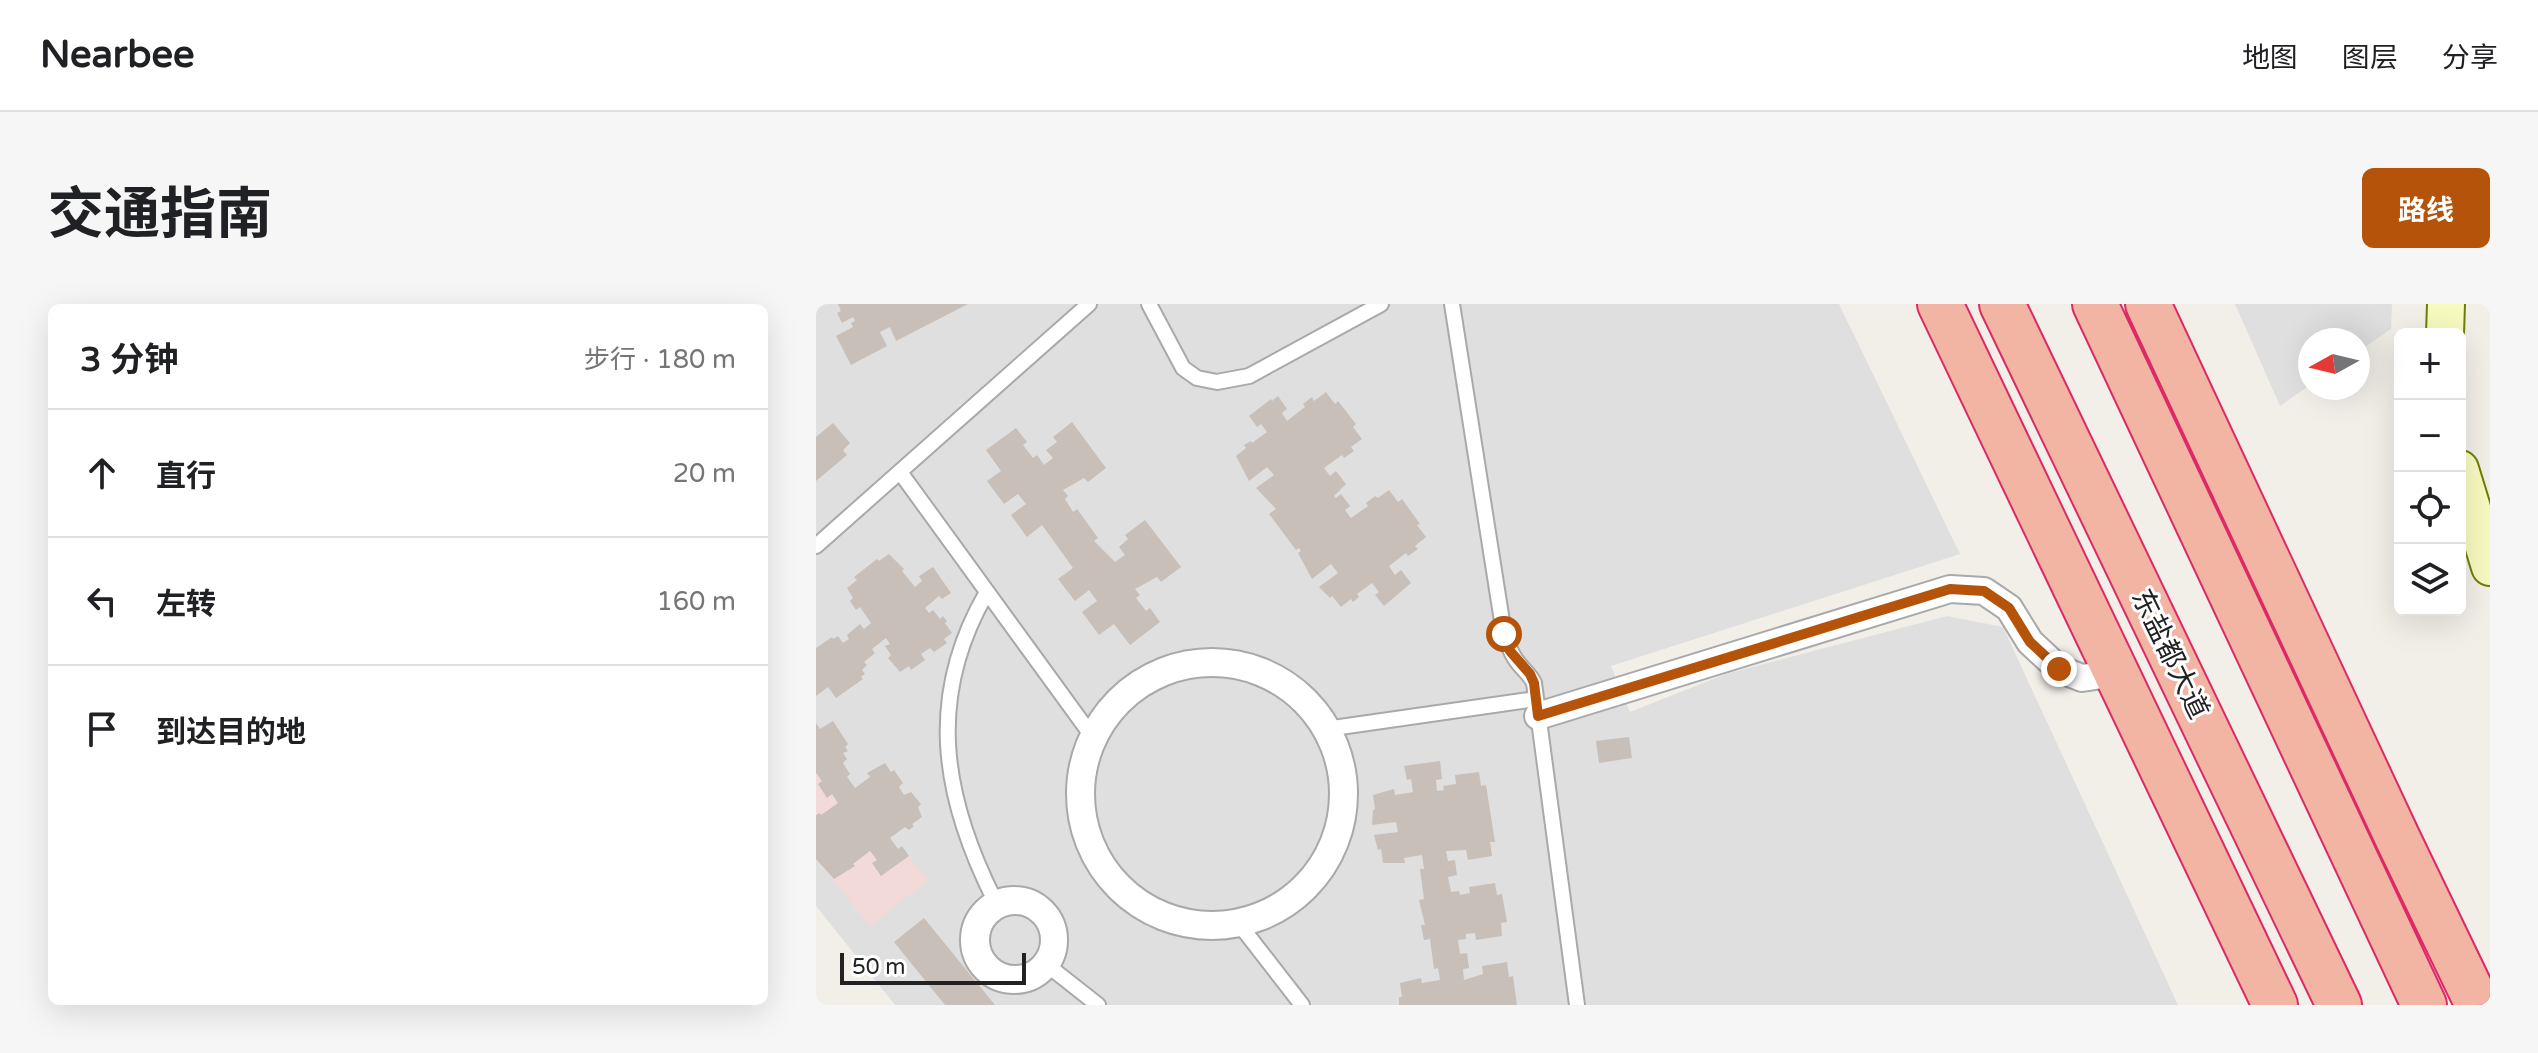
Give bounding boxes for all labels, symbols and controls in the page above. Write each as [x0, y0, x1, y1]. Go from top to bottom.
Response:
text: Nearbee [40, 32, 194, 78]
text: 地图 [2242, 41, 2298, 75]
text: 图层 [2342, 41, 2398, 75]
text: 分享 [2442, 41, 2498, 75]
button: 路线 [2362, 168, 2490, 248]
text: 交通指南 [48, 182, 272, 249]
north arrow [2298, 328, 2370, 400]
map controls [2394, 328, 2466, 616]
button: + [2394, 328, 2466, 400]
text: 3 分钟 [80, 340, 178, 381]
text: 步行 · 180 m [584, 344, 736, 375]
button: − [2394, 400, 2466, 472]
icon: ahead [80, 451, 124, 495]
text: 直行 [156, 458, 216, 495]
text: 20 m [673, 458, 736, 489]
button: locate [2394, 472, 2466, 544]
button: layers [2394, 544, 2466, 616]
icon: left [80, 579, 124, 623]
street label: 东盐都大道 [2124, 584, 2216, 724]
text: 左转 [156, 586, 216, 623]
text: 160 m [656, 586, 736, 617]
route start [1486, 616, 1522, 652]
route end [2041, 651, 2077, 687]
icon: arrive [80, 707, 124, 751]
text: 到达目的地 [156, 714, 306, 751]
scale bar [840, 949, 1026, 985]
text: 50 m [852, 954, 906, 980]

